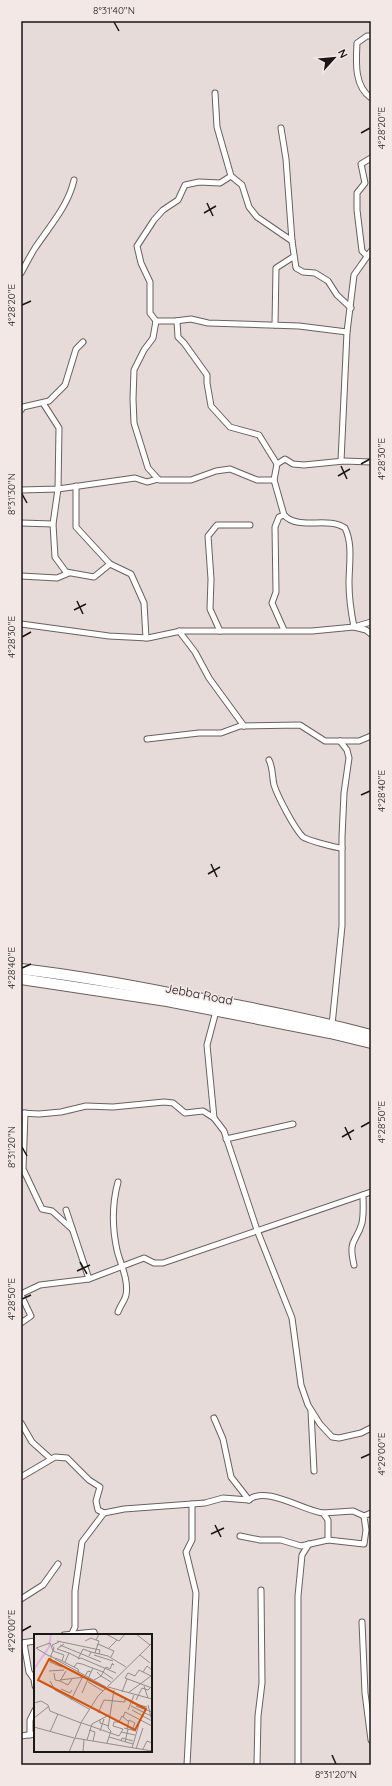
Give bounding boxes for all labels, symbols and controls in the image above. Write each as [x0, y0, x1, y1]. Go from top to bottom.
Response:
text: 8°31'40"N [93, 4, 135, 17]
north arrow [314, 38, 354, 78]
text: N [335, 47, 351, 60]
text: 4°28'20"E [375, 106, 388, 149]
text: 4°28'20"E [5, 283, 18, 326]
text: 4°28'30"E [375, 438, 388, 480]
text: 8°31'30"N [5, 473, 18, 515]
text: 4°28'30"E [5, 616, 18, 658]
text: 4°28'40"E [375, 770, 388, 812]
text: 4°28'40"E [5, 947, 18, 989]
street label: Jebba Road [164, 980, 234, 1008]
text: 4°28'50"E [375, 1100, 388, 1143]
text: 8°31'20"N [5, 1126, 18, 1168]
text: 4°28'50"E [5, 1277, 18, 1320]
text: 4°29'00"E [375, 1432, 388, 1476]
text: 4°29'00"E [5, 1609, 18, 1653]
inset map [34, 1634, 152, 1752]
text: 8°31'20"N [315, 1768, 357, 1781]

